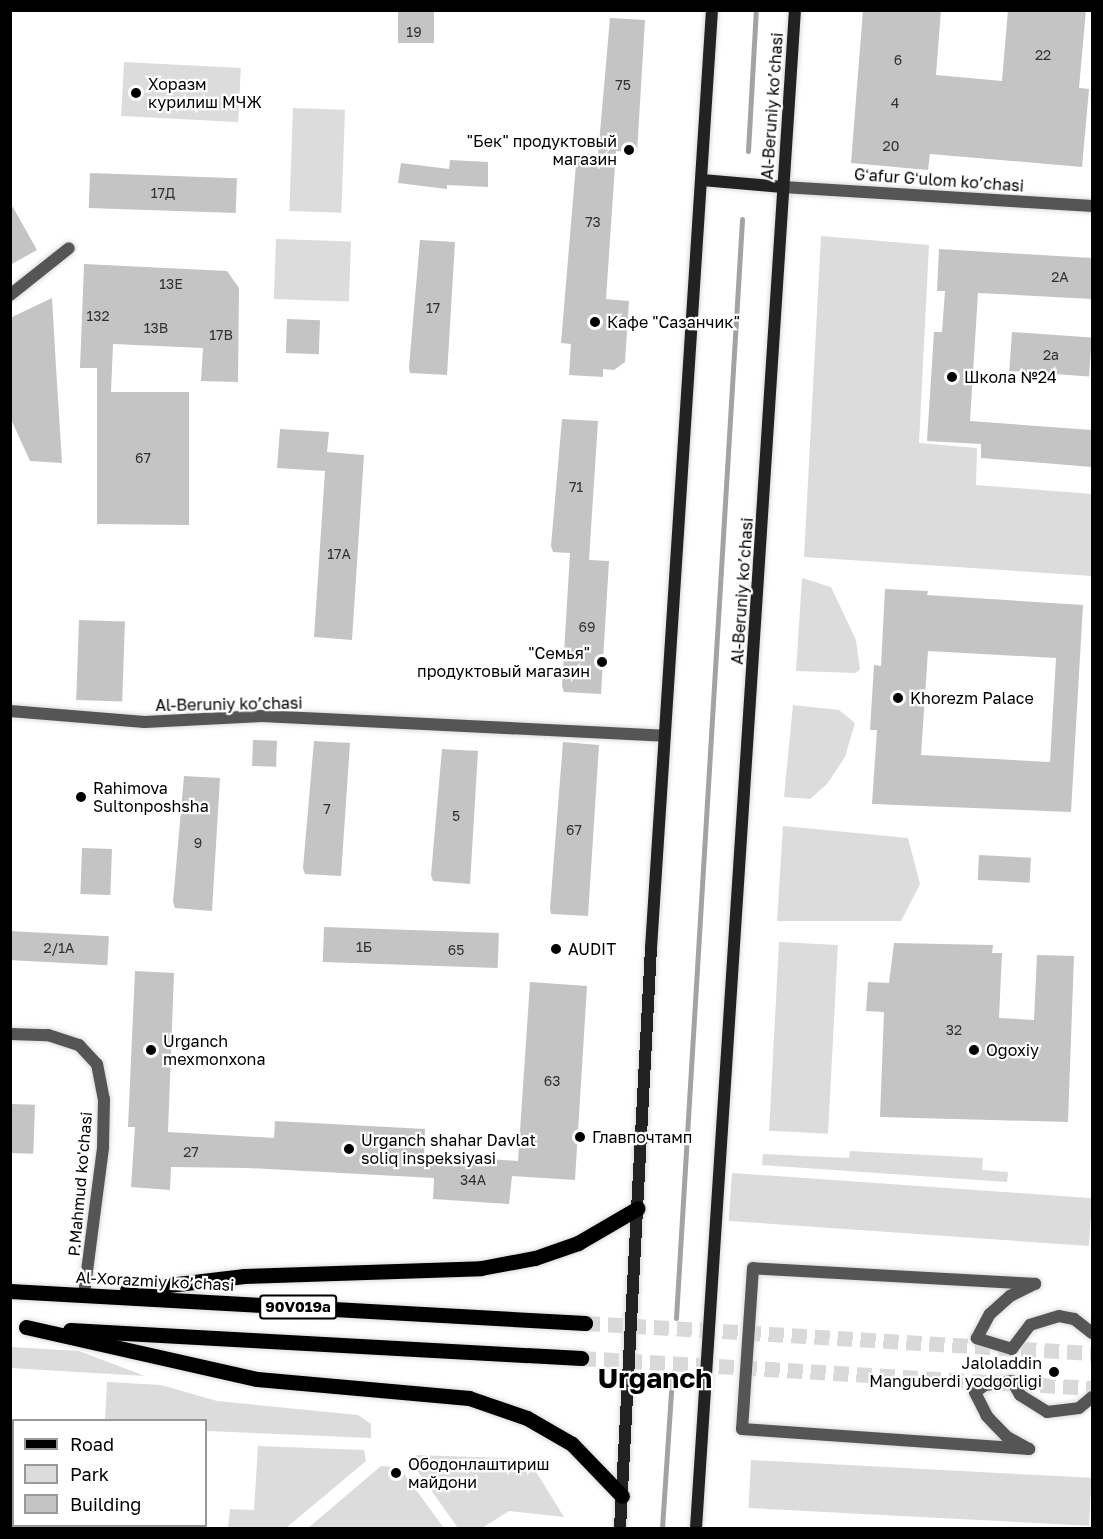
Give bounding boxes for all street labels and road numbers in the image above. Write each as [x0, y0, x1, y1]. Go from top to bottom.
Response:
street label: Al-Beruniy ko’chasi [757, 32, 787, 180]
street label: Gʻafur Gʻulom ko’chasi [853, 164, 1025, 196]
street label: Al-Beruniy ko’chasi [727, 517, 757, 665]
street label: Al-Beruniy ko’chasi [155, 693, 303, 715]
street label: P.Mahmud ko'chasi [64, 1111, 96, 1257]
street label: Al-Xorazmiy ko’chasi [75, 1267, 235, 1295]
road number: 90V019a [259, 1295, 337, 1319]

